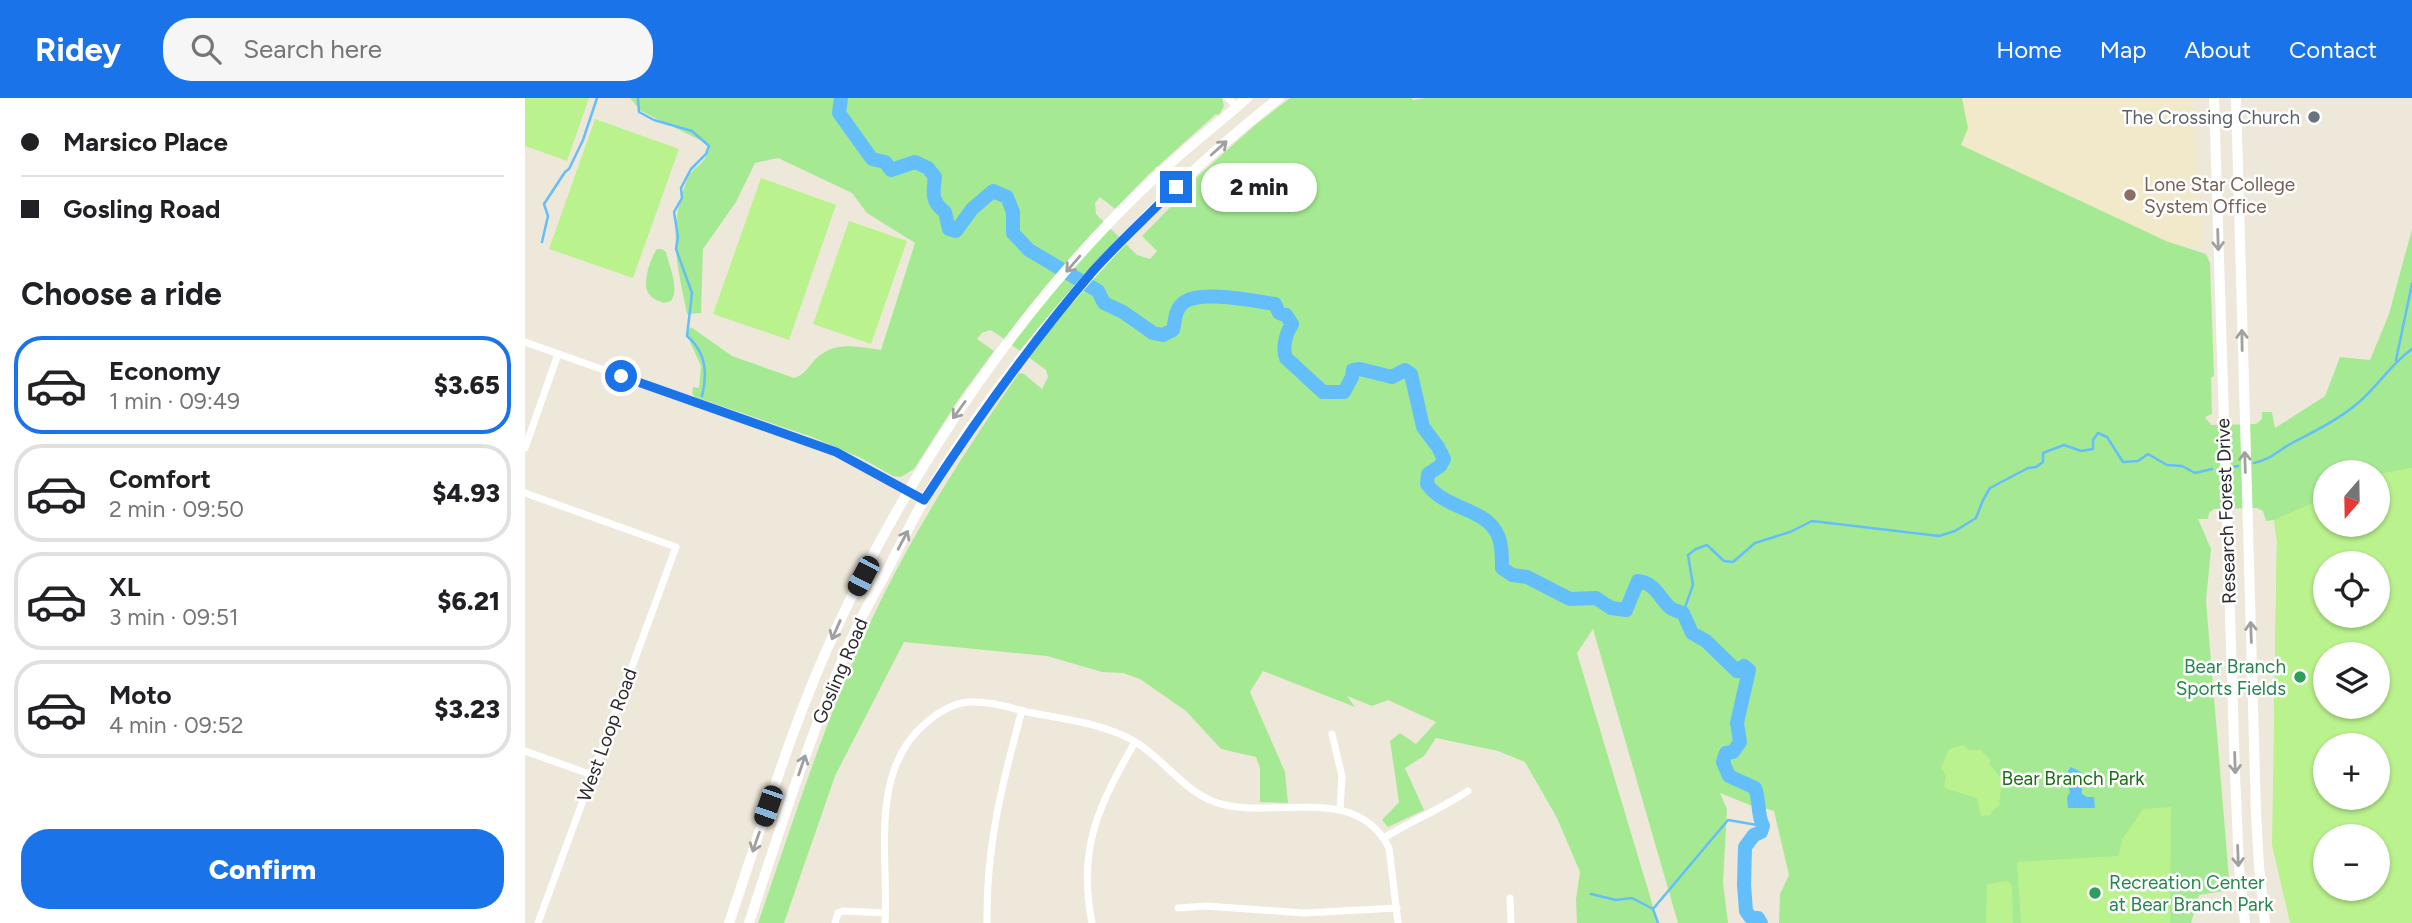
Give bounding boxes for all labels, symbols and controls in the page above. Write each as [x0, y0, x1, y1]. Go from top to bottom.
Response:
search box [163, 18, 653, 81]
text: Ridey [35, 30, 121, 69]
icon: search [187, 30, 225, 68]
text: Search here [243, 33, 382, 65]
text: Home [1996, 35, 2062, 64]
text: Map [2100, 35, 2146, 64]
text: About [2184, 35, 2251, 64]
text: Contact [2289, 35, 2377, 64]
place label: The Crossing Church [2122, 106, 2300, 129]
marker: The Crossing Church [2306, 109, 2322, 125]
text: Marsico Place [63, 126, 228, 158]
one-way arrow [1209, 140, 1227, 156]
callout: 2 min [1201, 162, 1316, 212]
route end [1160, 171, 1192, 203]
text: 2 min [1230, 173, 1288, 201]
place label: Lone Star College System Office [2144, 173, 2295, 218]
marker: Lone Star College System Office [2122, 187, 2138, 203]
text: Gosling Road [63, 193, 221, 225]
one-way arrow [2212, 228, 2225, 251]
one-way arrow [1065, 255, 1081, 273]
text: Choose a ride [21, 275, 222, 313]
one-way arrow [2235, 329, 2249, 352]
icon: car [25, 354, 88, 417]
text: Economy [109, 355, 221, 387]
route start [605, 360, 637, 392]
text: $3.65 [434, 369, 500, 401]
text: 1 min · 09:49 [109, 387, 240, 415]
one-way arrow [952, 400, 966, 419]
street label: Research Forest Drive [2211, 418, 2241, 604]
one-way arrow [2239, 451, 2252, 474]
north arrow [2313, 460, 2391, 537]
map controls [2313, 460, 2390, 901]
icon: car [25, 462, 88, 525]
text: Comfort [109, 463, 211, 495]
text: $4.93 [432, 477, 500, 509]
text: 2 min · 09:50 [109, 495, 244, 523]
one-way arrow [897, 530, 911, 551]
button: locate [2313, 551, 2390, 628]
car [844, 553, 883, 599]
icon: car [25, 570, 88, 633]
text: XL [109, 571, 141, 603]
text: $6.21 [437, 585, 500, 617]
text: 3 min · 09:51 [109, 603, 238, 631]
street label: Gosling Road [807, 614, 873, 728]
one-way arrow [829, 618, 842, 640]
one-way arrow [2244, 620, 2257, 643]
button: layers [2313, 642, 2390, 719]
place label: Bear Branch Sports Fields [2176, 655, 2286, 700]
street label: West Loop Road [572, 665, 642, 805]
marker: Bear Branch Sports Fields [2292, 669, 2308, 685]
icon: car [25, 678, 88, 741]
text: Moto [109, 679, 172, 711]
text: $3.23 [434, 693, 500, 725]
text: 4 min · 09:52 [109, 711, 244, 739]
button: + [2313, 733, 2390, 810]
one-way arrow [2228, 751, 2241, 774]
one-way arrow [797, 755, 809, 777]
park label: Bear Branch Park [2002, 767, 2145, 790]
car [752, 783, 785, 829]
button: − [2313, 824, 2390, 901]
button: Confirm [21, 829, 504, 909]
one-way arrow [749, 831, 761, 853]
one-way arrow [2232, 844, 2245, 867]
place label: Recreation Center at Bear Branch Park [2109, 871, 2274, 916]
marker: Recreation Center at Bear Branch Park [2087, 885, 2103, 901]

